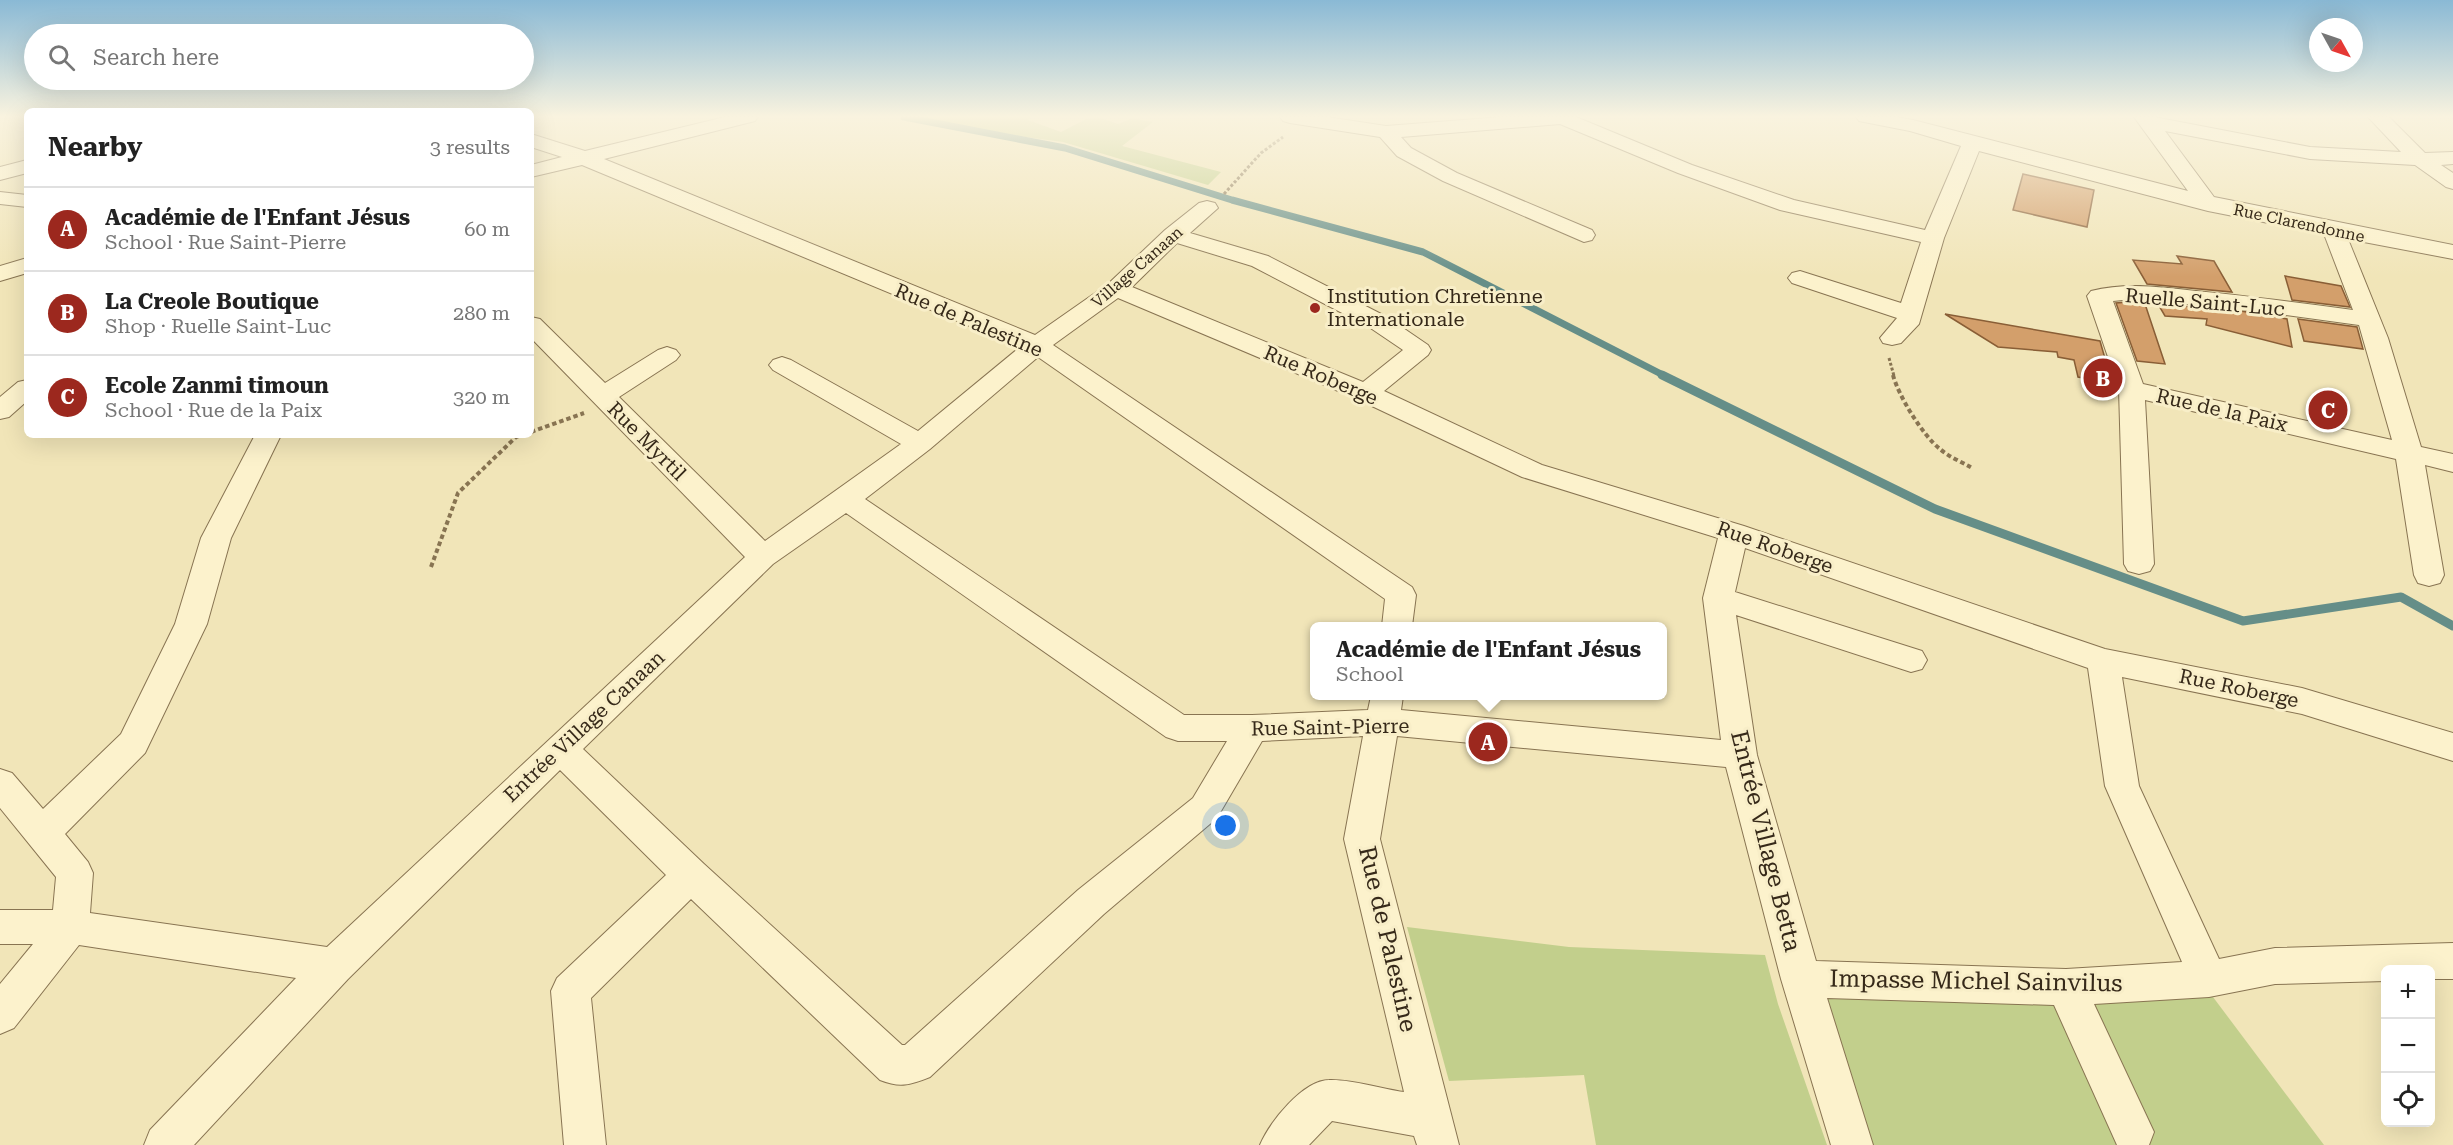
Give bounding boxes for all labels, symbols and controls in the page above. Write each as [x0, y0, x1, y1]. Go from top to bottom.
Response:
north arrow [2309, 18, 2363, 72]
search box [24, 24, 534, 90]
icon: search [45, 41, 78, 74]
text: Search here [93, 45, 219, 70]
text: Nearby [48, 132, 142, 162]
text: 3 results [430, 135, 510, 159]
street label: Rue Clarendonne [2232, 200, 2367, 246]
text: Académie de l'Enfant Jésus [105, 205, 410, 230]
text: A [60, 217, 75, 241]
text: 60 m [464, 217, 510, 241]
street label: Village Canaan [1088, 222, 1186, 312]
text: School · Rue Saint-Pierre [105, 230, 346, 254]
street label: Rue de Palestine [891, 278, 1047, 362]
street label: Ruelle Saint-Luc [2124, 283, 2286, 321]
place label: Institution Chretienne Internationale [1327, 284, 1543, 331]
text: La Creole Boutique [105, 289, 319, 314]
text: B [60, 301, 75, 325]
text: 280 m [453, 301, 510, 325]
marker: Institution Chretienne Internationale [1308, 301, 1322, 315]
text: Shop · Ruelle Saint-Luc [105, 314, 331, 338]
street label: Rue Roberge [1260, 340, 1382, 410]
pin: B [2084, 356, 2122, 400]
text: Ecole Zanmi timoun [105, 373, 329, 398]
street label: Rue de la Paix [2154, 383, 2291, 437]
text: C [61, 385, 75, 409]
text: 320 m [453, 385, 510, 409]
pin: C [2308, 388, 2348, 432]
street label: Rue Myrtil [603, 397, 691, 485]
text: School · Rue de la Paix [105, 398, 322, 422]
street label: Rue Roberge [1714, 516, 1836, 578]
popup [1310, 622, 1667, 700]
text: Académie de l'Enfant Jésus [1336, 637, 1641, 662]
street label: Entrée Village Canaan [499, 645, 669, 807]
text: School [1336, 662, 1404, 686]
street label: Rue Roberge [2177, 664, 2301, 712]
street label: Rue Saint-Pierre [1251, 714, 1409, 740]
pin: A [1468, 720, 1508, 764]
street label: Entrée Village Betta [1725, 728, 1807, 954]
your location [1211, 811, 1240, 840]
street label: Rue de Palestine [1353, 843, 1423, 1035]
street label: Impasse Michel Sainvilus [1829, 964, 2123, 998]
map controls [2381, 965, 2435, 1127]
button: + [2381, 965, 2435, 1019]
button: − [2381, 1019, 2435, 1073]
button: locate [2381, 1073, 2435, 1127]

